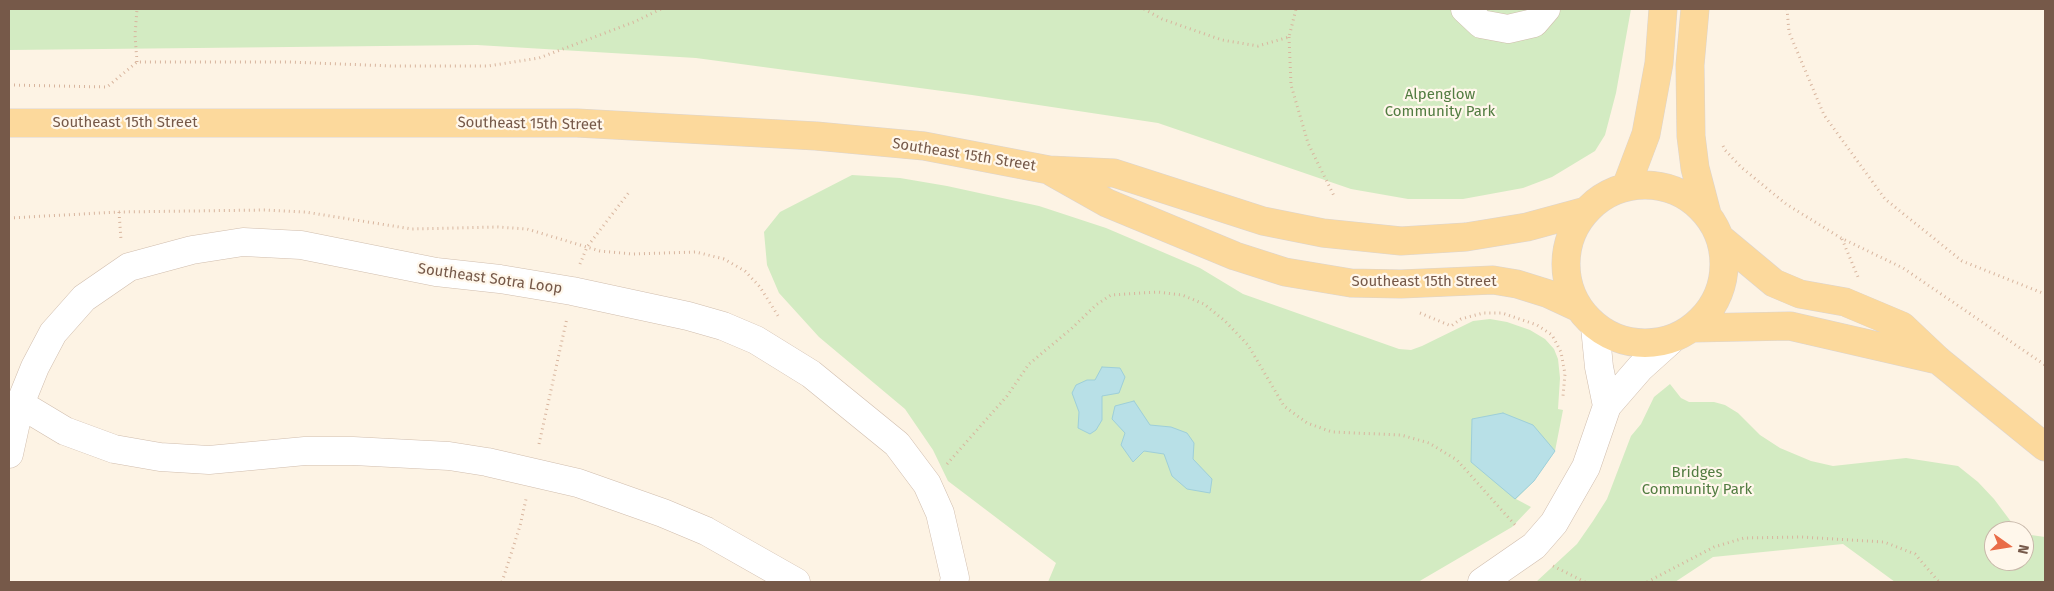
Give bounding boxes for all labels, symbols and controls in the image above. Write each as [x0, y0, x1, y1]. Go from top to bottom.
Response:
park label: Alpenglow Community Park [1385, 86, 1495, 121]
street label: Southeast 15th Street [52, 114, 198, 132]
street label: Southeast 15th Street [457, 114, 603, 134]
street label: Southeast 15th Street [891, 135, 1037, 175]
street label: Southeast Sotra Loop [417, 260, 563, 298]
street label: Southeast 15th Street [1351, 273, 1497, 291]
park label: Bridges Community Park [1642, 464, 1752, 499]
north arrow [1984, 521, 2034, 571]
text: N [2014, 543, 2032, 556]

